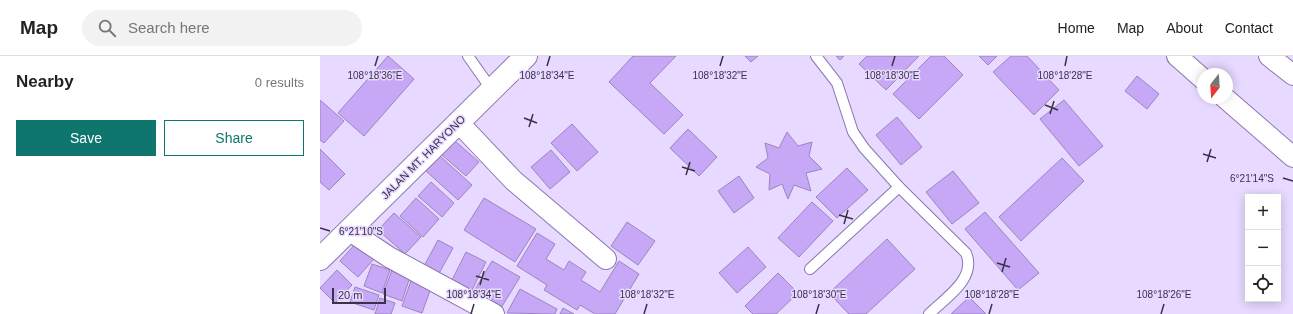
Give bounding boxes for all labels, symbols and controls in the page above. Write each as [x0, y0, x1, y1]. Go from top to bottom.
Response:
search box [82, 10, 362, 46]
text: Map [20, 17, 58, 38]
icon: search [96, 17, 118, 39]
text: Search here [128, 19, 210, 36]
text: Home [1058, 20, 1095, 36]
text: Map [1117, 20, 1144, 36]
text: About [1166, 20, 1203, 36]
text: Contact [1225, 20, 1273, 36]
north arrow [1197, 68, 1233, 104]
text: 108°18'36"E [347, 70, 403, 81]
text: 108°18'34"E [519, 70, 575, 81]
text: 108°18'32"E [692, 70, 748, 81]
text: 108°18'30"E [864, 70, 920, 81]
text: 108°18'28"E [1037, 70, 1093, 81]
text: Nearby [16, 72, 74, 91]
text: 0 results [255, 75, 304, 90]
street label: JALAN MT. HARYONO [379, 112, 468, 201]
button: Save [16, 120, 156, 156]
button: Share [164, 120, 304, 156]
text: 6°21'14"S [1230, 173, 1274, 184]
map controls [1245, 194, 1281, 302]
button: + [1245, 194, 1281, 230]
text: 6°21'10"S [339, 226, 383, 237]
button: − [1245, 230, 1281, 266]
button: locate [1245, 266, 1281, 302]
scale bar [332, 286, 386, 305]
text: 20 m [338, 289, 362, 301]
text: 108°18'34"E [446, 289, 502, 300]
text: 108°18'32"E [619, 289, 675, 300]
text: 108°18'30"E [791, 289, 847, 300]
text: 108°18'28"E [964, 289, 1020, 300]
text: 108°18'26"E [1136, 289, 1192, 300]

